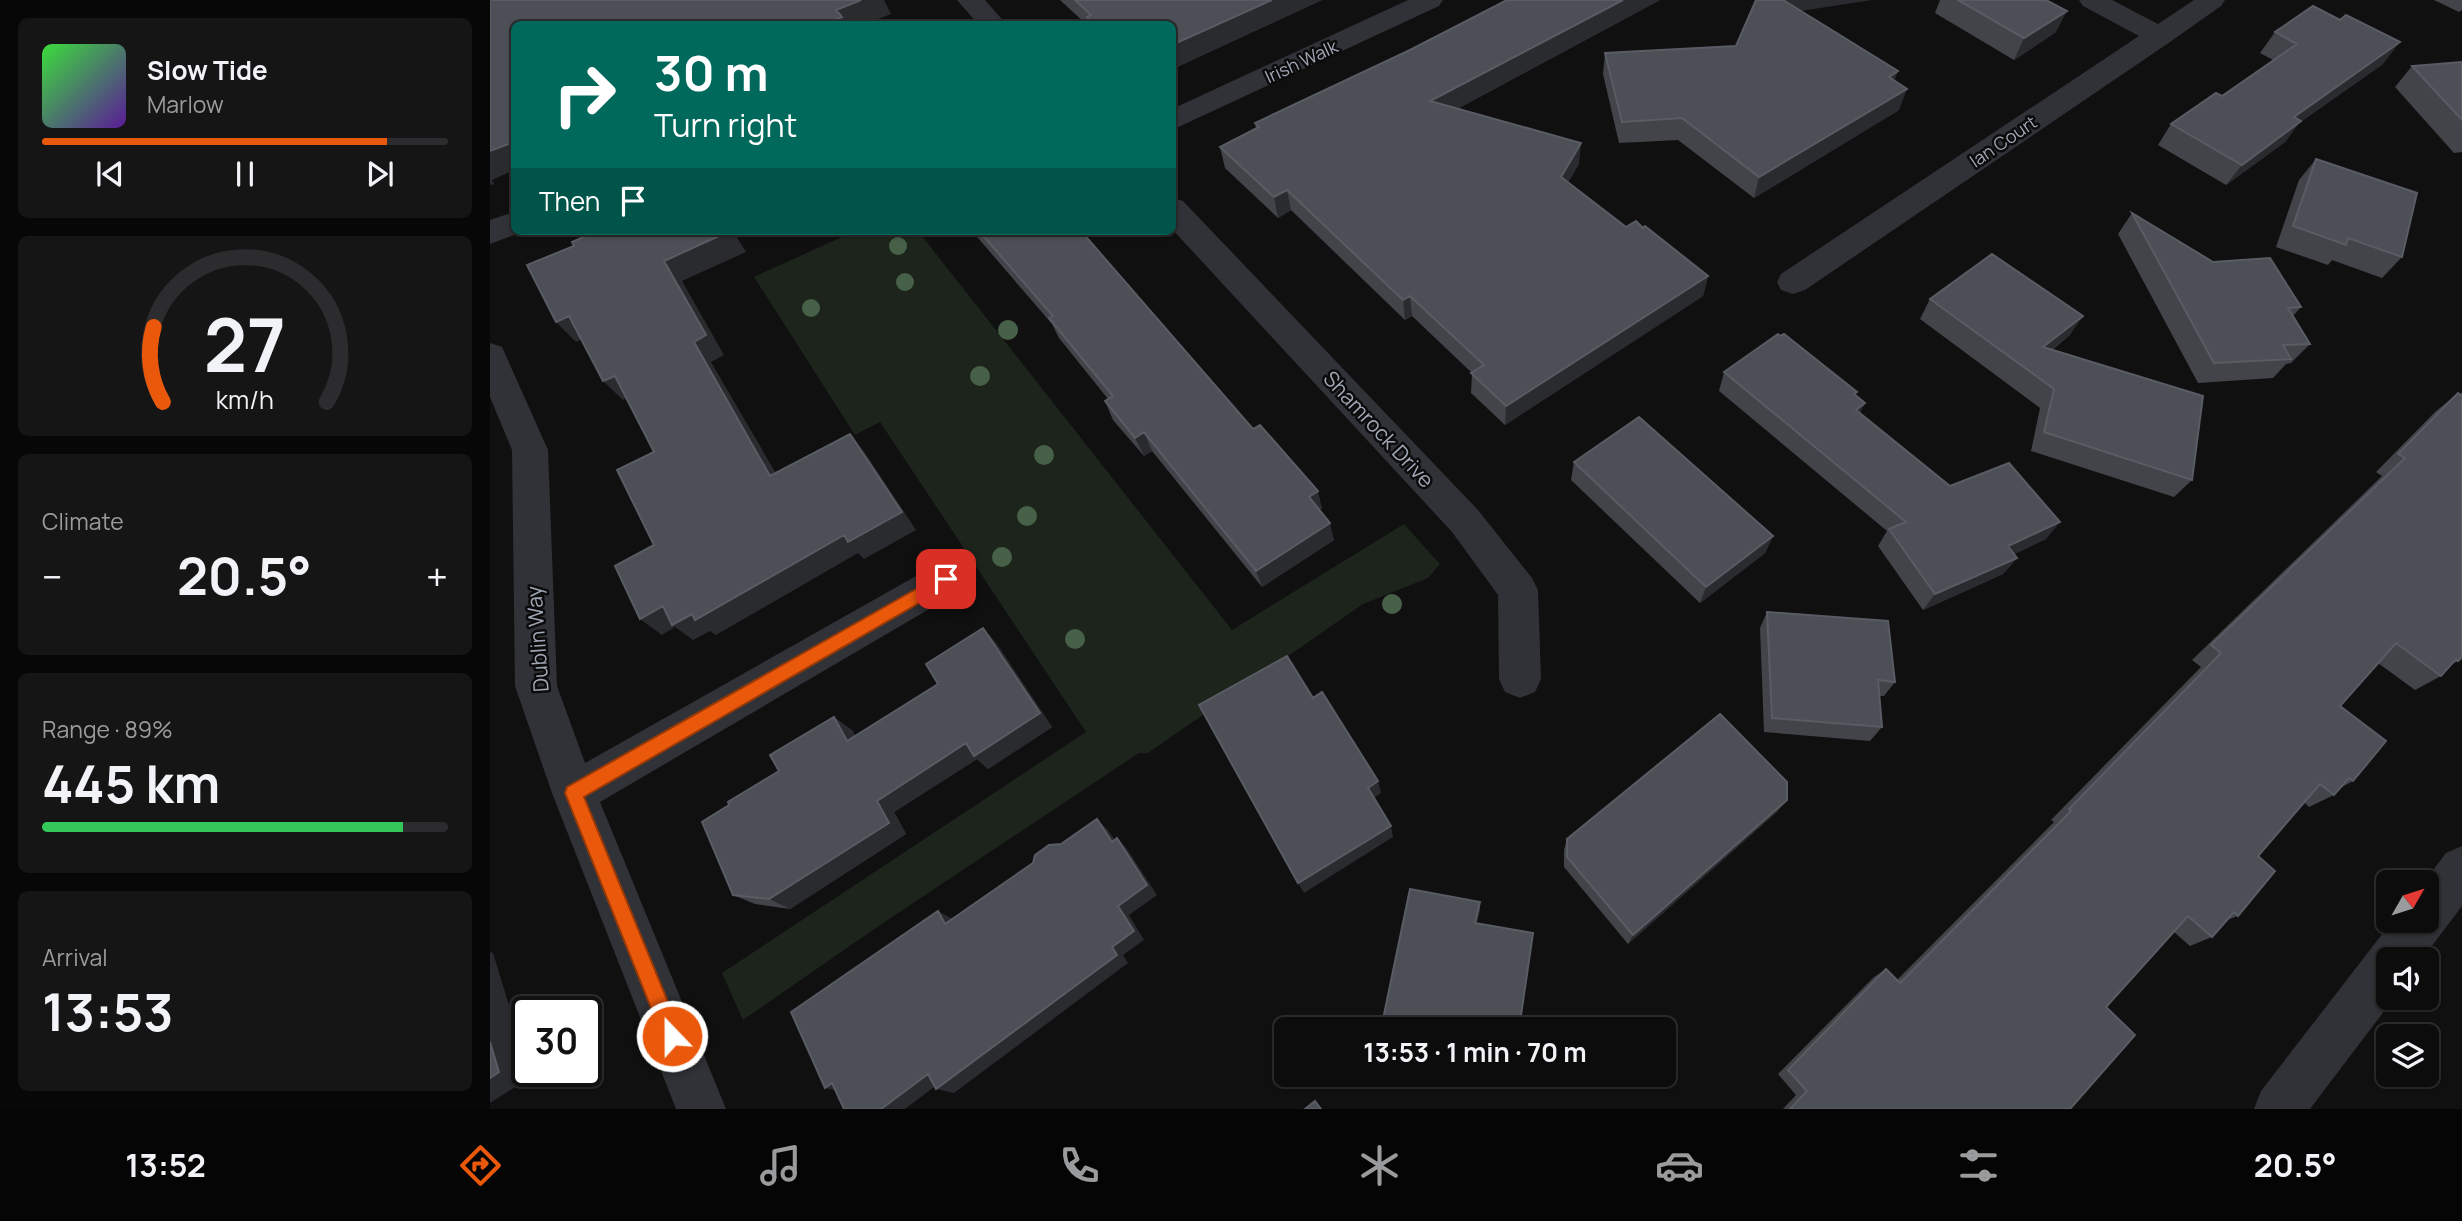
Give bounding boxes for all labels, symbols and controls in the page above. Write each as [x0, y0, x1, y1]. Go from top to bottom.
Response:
street label: Irish Walk [1261, 33, 1342, 88]
text: 30 m [654, 39, 769, 106]
icon: right [539, 49, 630, 140]
text: Slow Tide [147, 52, 268, 88]
text: Marlow [147, 88, 224, 120]
text: Turn right [654, 103, 797, 147]
street label: Ian Court [1965, 110, 2041, 172]
icon: previous [91, 155, 129, 193]
icon: pause [226, 155, 264, 193]
icon: next [361, 155, 399, 193]
icon: arrive [614, 182, 652, 220]
text: Then [539, 183, 600, 219]
text: 27 [204, 295, 286, 395]
street label: Shamrock Drive [1318, 365, 1440, 493]
text: km/h [216, 382, 274, 417]
text: Climate [42, 505, 124, 537]
text: 20.5° [177, 540, 312, 611]
pin [916, 549, 976, 609]
text: − [42, 550, 63, 602]
text: + [426, 550, 448, 602]
icon: arrive [927, 560, 965, 598]
street label: Dublin Way [519, 585, 555, 693]
text: Range · 89% [42, 713, 173, 745]
text: 445 km [42, 748, 220, 819]
north arrow [2376, 870, 2440, 933]
map controls [2376, 870, 2439, 1087]
text: Arrival [42, 941, 108, 973]
button: sound [2376, 947, 2439, 1010]
text: 13:53 [42, 976, 174, 1047]
speed limit sign: 30 [511, 996, 602, 1087]
position arrow [635, 999, 709, 1073]
button: layers [2376, 1024, 2439, 1087]
text: 13:53 · 1 min · 70 m [1363, 1034, 1587, 1070]
icon: directions [456, 1141, 505, 1190]
icon: music [756, 1141, 805, 1190]
icon: phone [1055, 1141, 1104, 1190]
icon: climate [1355, 1141, 1404, 1190]
icon: car [1655, 1141, 1704, 1190]
icon: filters [1954, 1141, 2003, 1190]
text: 13:52 [125, 1143, 206, 1187]
text: 20.5° [2254, 1143, 2337, 1187]

